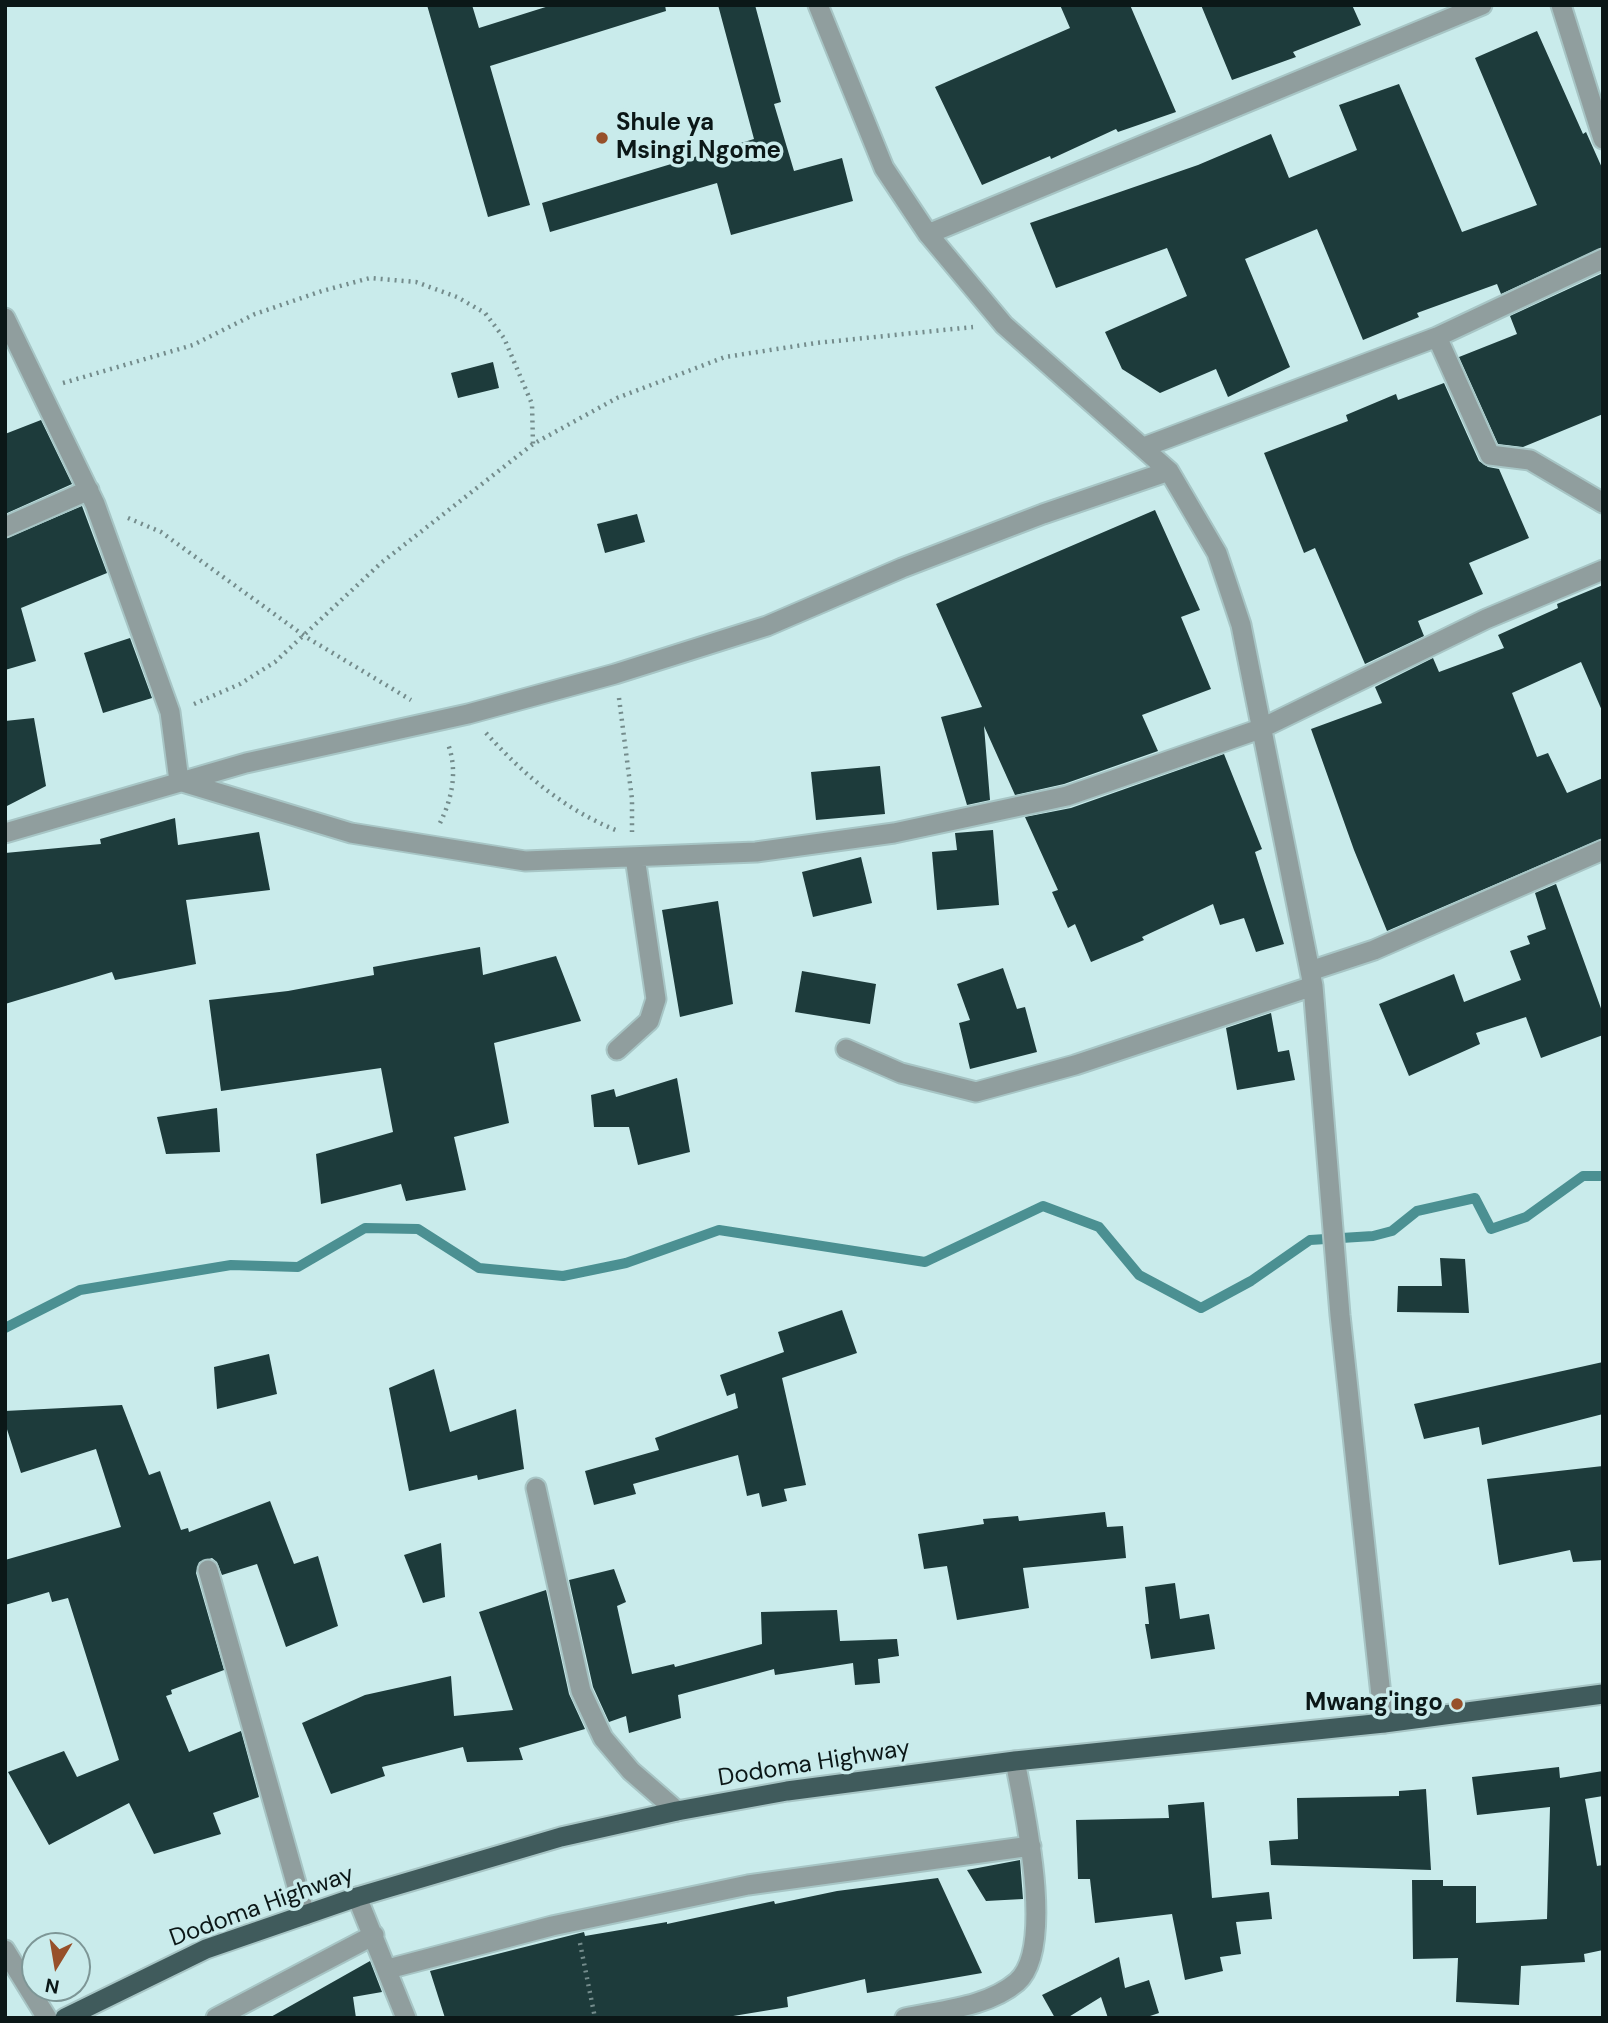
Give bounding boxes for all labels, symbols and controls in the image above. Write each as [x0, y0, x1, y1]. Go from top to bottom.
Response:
place label: Shule ya Msingi Ngome [616, 110, 781, 166]
marker: Shule ya Msingi Ngome [594, 130, 610, 146]
place label: Mwang'ingo [1305, 1690, 1443, 1718]
marker: Mwang'ingo [1449, 1696, 1465, 1712]
street label: Dodoma Highway [716, 1735, 912, 1793]
street label: Dodoma Highway [166, 1860, 358, 1954]
north arrow [21, 1932, 91, 2002]
text: N [43, 1973, 61, 2000]

